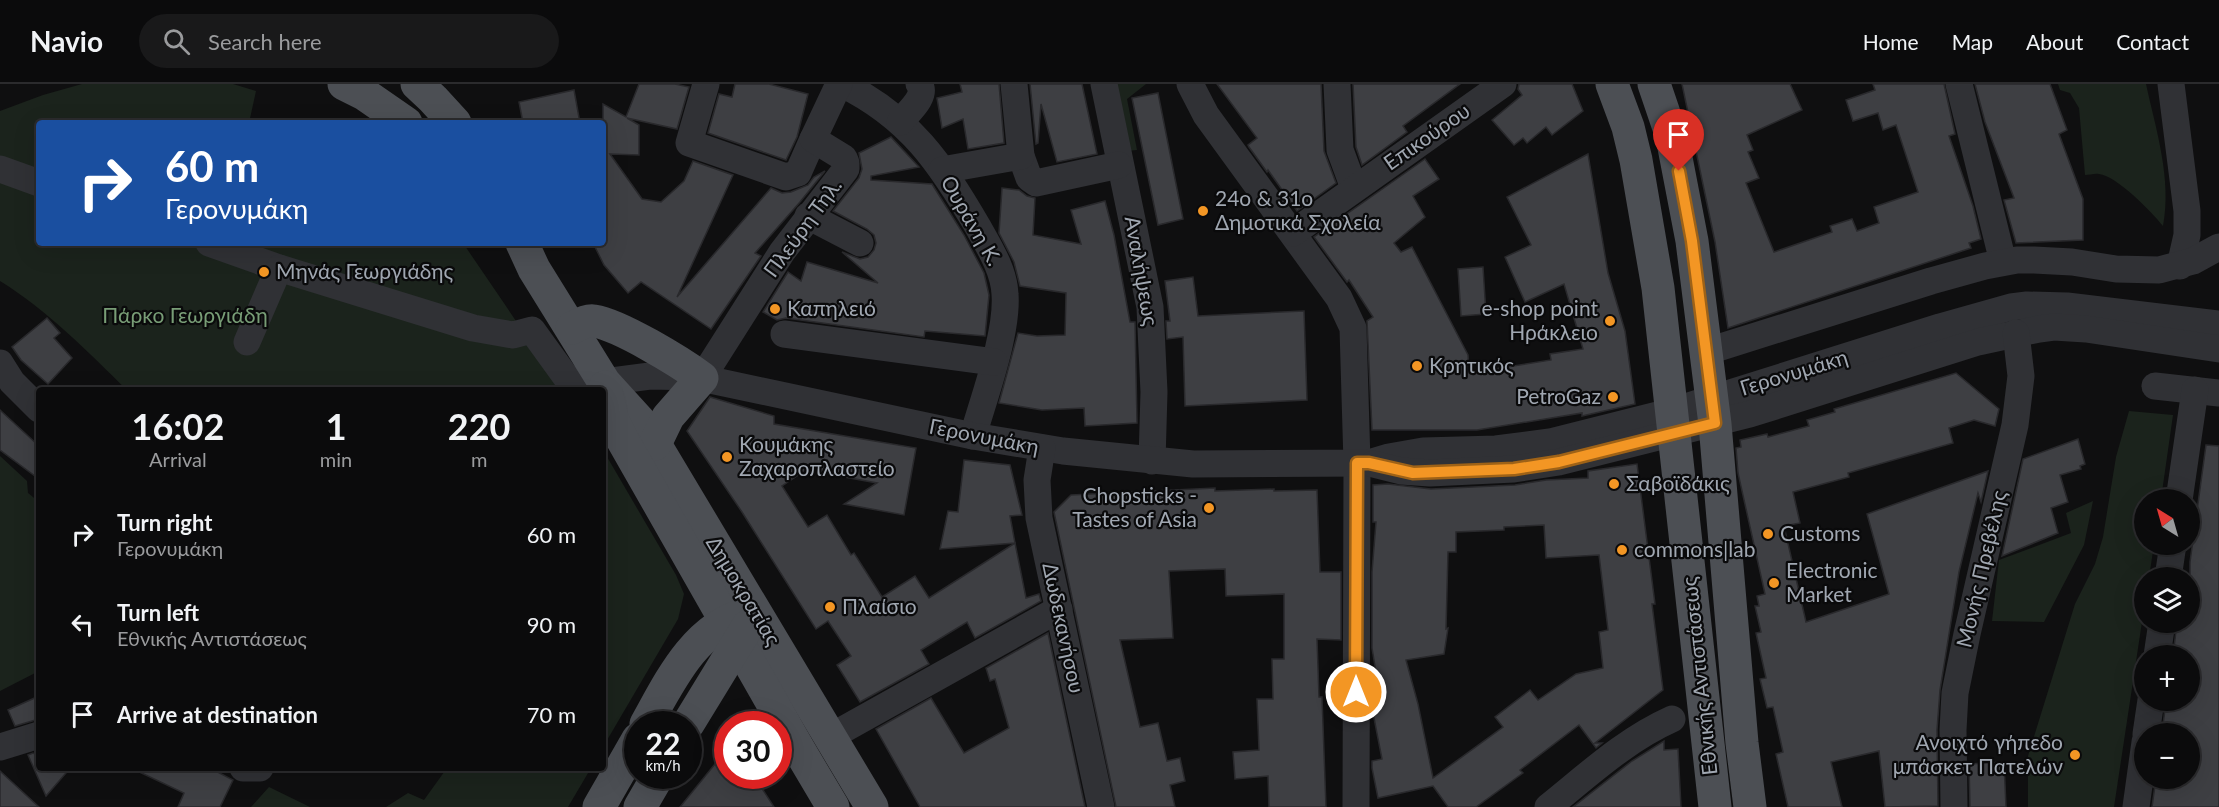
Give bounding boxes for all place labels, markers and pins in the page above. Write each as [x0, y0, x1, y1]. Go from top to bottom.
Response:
pin [1653, 109, 1704, 171]
place label: 24ο & 31ο Δημοτικά Σχολεία [1215, 185, 1381, 234]
marker: 24ο & 31ο Δημοτικά Σχολεία [1196, 204, 1210, 218]
place label: Μηνάς Γεωργιάδης [276, 258, 454, 283]
marker: Μηνάς Γεωργιάδης [257, 265, 271, 279]
place label: Καπηλειό [787, 295, 876, 320]
place label: e-shop point Ηράκλειο [1481, 295, 1598, 344]
marker: Καπηλειό [768, 302, 782, 316]
marker: e-shop point Ηράκλειο [1603, 314, 1617, 328]
place label: Κρητικός [1429, 352, 1514, 377]
marker: Κρητικός [1410, 359, 1424, 373]
place label: PetroGaz [1516, 383, 1601, 408]
marker: PetroGaz [1606, 390, 1620, 404]
place label: Κουμάκης Ζαχαροπλαστείο [739, 431, 895, 480]
marker: Κουμάκης Ζαχαροπλαστείο [720, 450, 734, 464]
place label: Σαβοϊδάκις [1626, 470, 1730, 495]
marker: Σαβοϊδάκις [1607, 477, 1621, 491]
place label: Chopsticks - Tastes of Asia [1072, 482, 1197, 531]
marker: Chopsticks - Tastes of Asia [1202, 501, 1216, 515]
place label: Customs [1780, 520, 1860, 545]
marker: Customs [1761, 527, 1775, 541]
place label: commons|lab [1634, 536, 1755, 561]
marker: commons|lab [1615, 543, 1629, 557]
place label: Electronic Market [1786, 557, 1878, 606]
marker: Electronic Market [1767, 576, 1781, 590]
place label: Πλαίσιο [842, 593, 917, 618]
marker: Πλαίσιο [823, 600, 837, 614]
place label: Ανοιχτό γήπεδο μπάσκετ Πατελών [1893, 729, 2063, 778]
marker: Ανοιχτό γήπεδο μπάσκετ Πατελών [2068, 748, 2082, 762]

